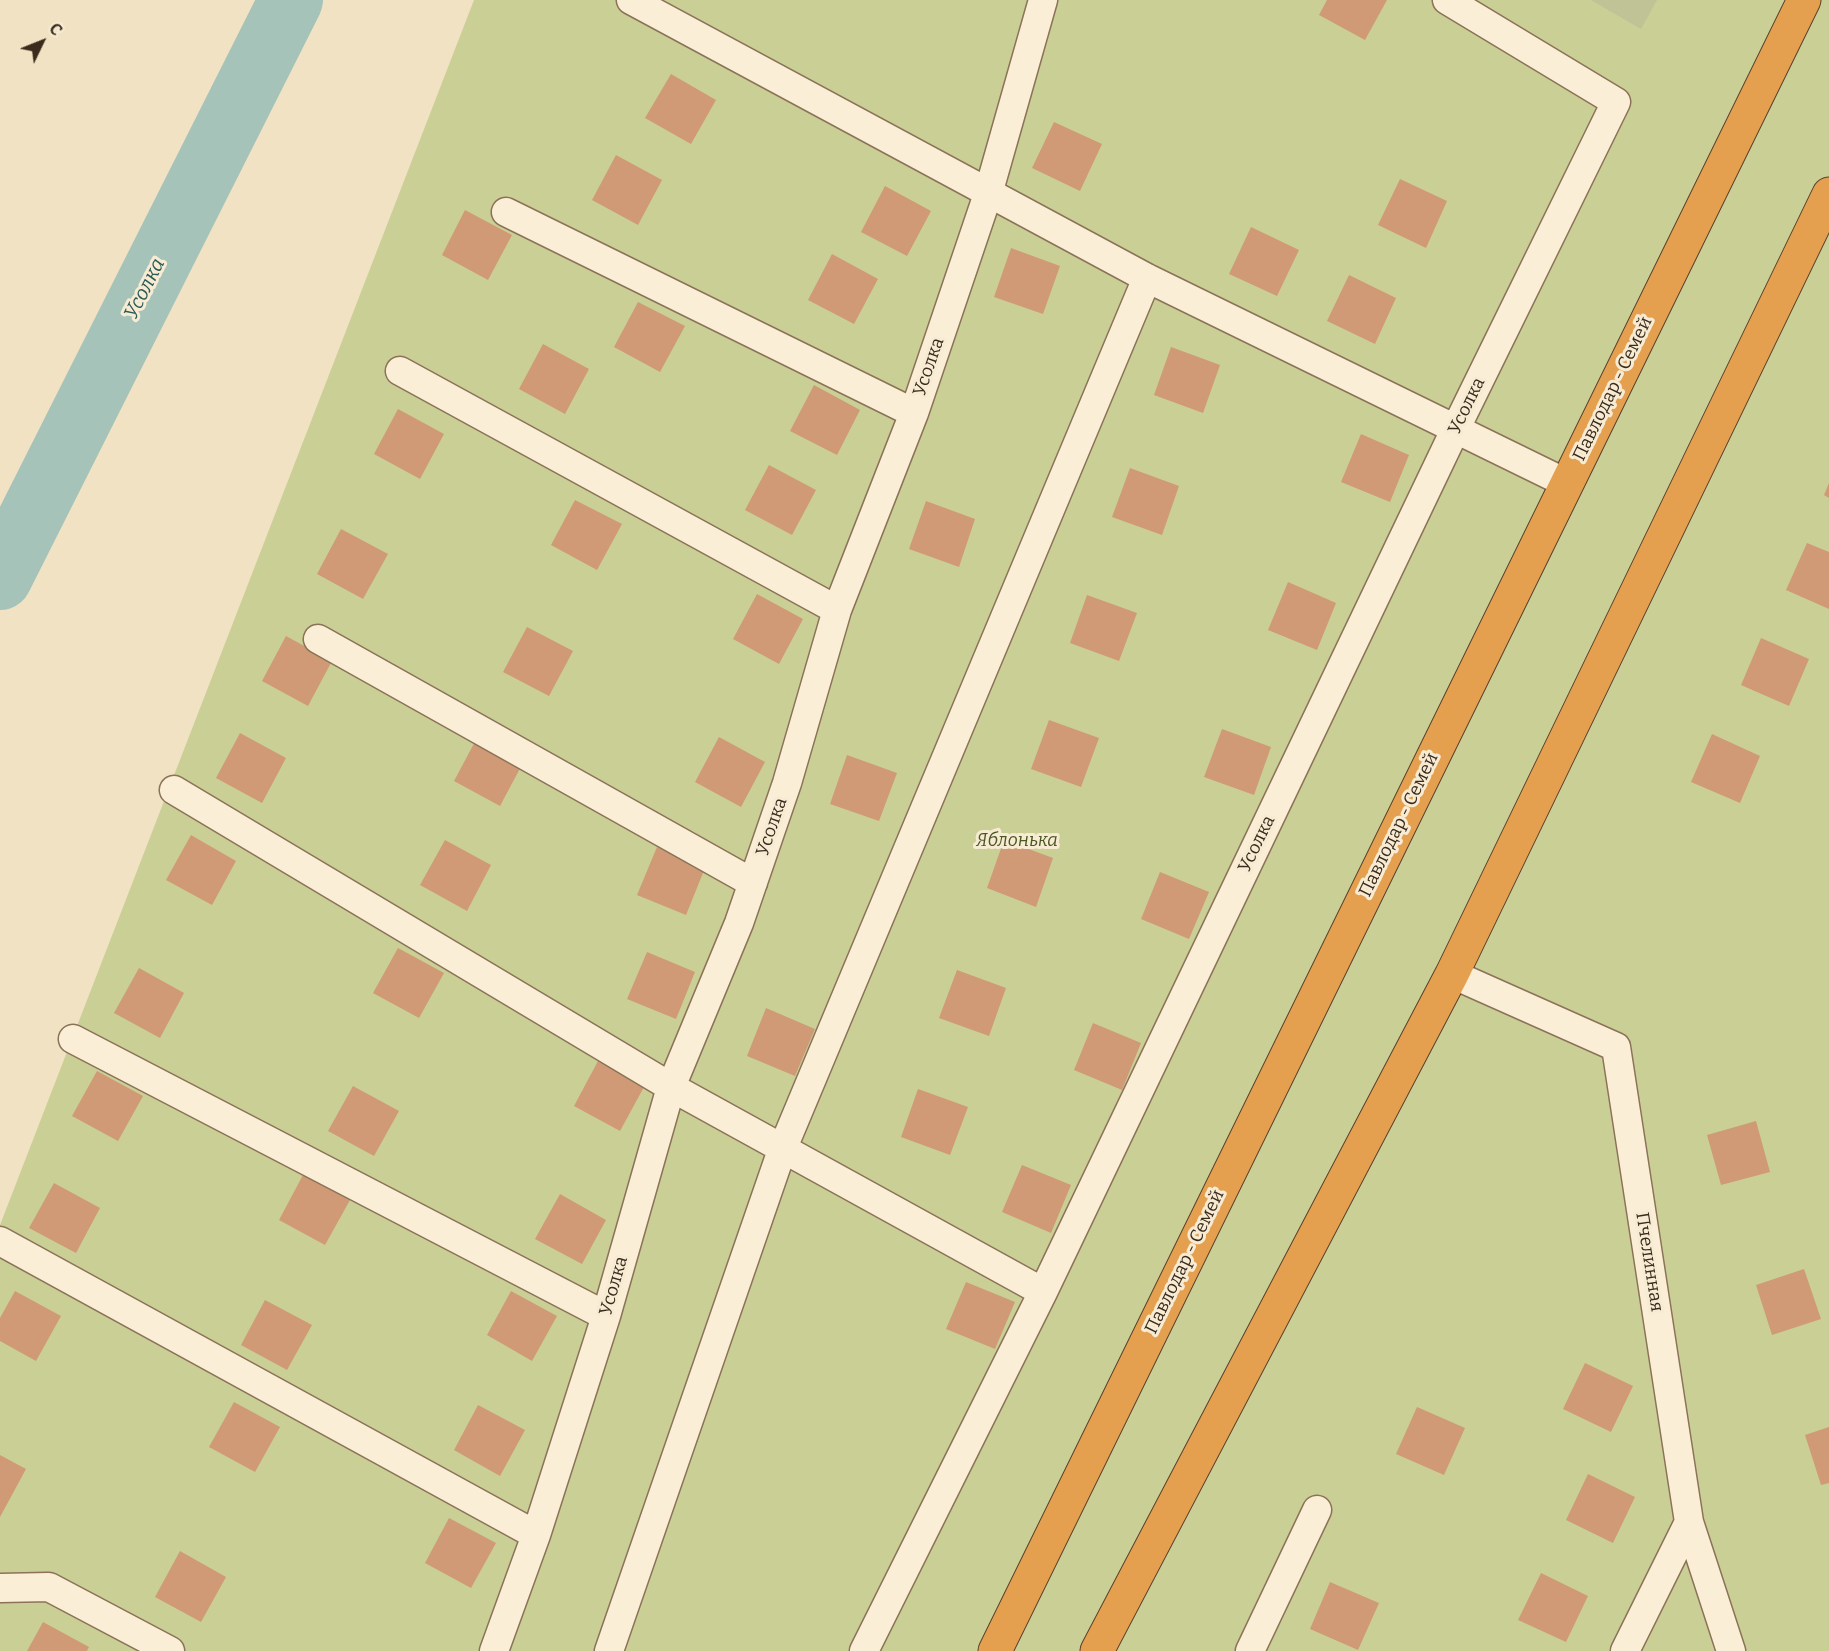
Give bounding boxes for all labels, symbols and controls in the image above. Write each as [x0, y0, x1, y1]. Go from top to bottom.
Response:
north arrow [12, 12, 72, 72]
text: С [45, 19, 66, 40]
water label: Усолка [119, 254, 171, 324]
street label: Павлодар - Семей [1569, 313, 1657, 465]
street label: Усолка [909, 335, 949, 399]
street label: Усолка [1444, 374, 1490, 438]
street label: Павлодар - Семей [1355, 749, 1443, 901]
street label: Усолка [752, 795, 792, 859]
street label: Усолка [1234, 812, 1280, 876]
park label: Яблонька [976, 830, 1058, 852]
street label: Павлодар - Семей [1141, 1186, 1229, 1338]
street label: Пчелинная [1630, 1211, 1668, 1313]
street label: Усолка [595, 1254, 633, 1318]

